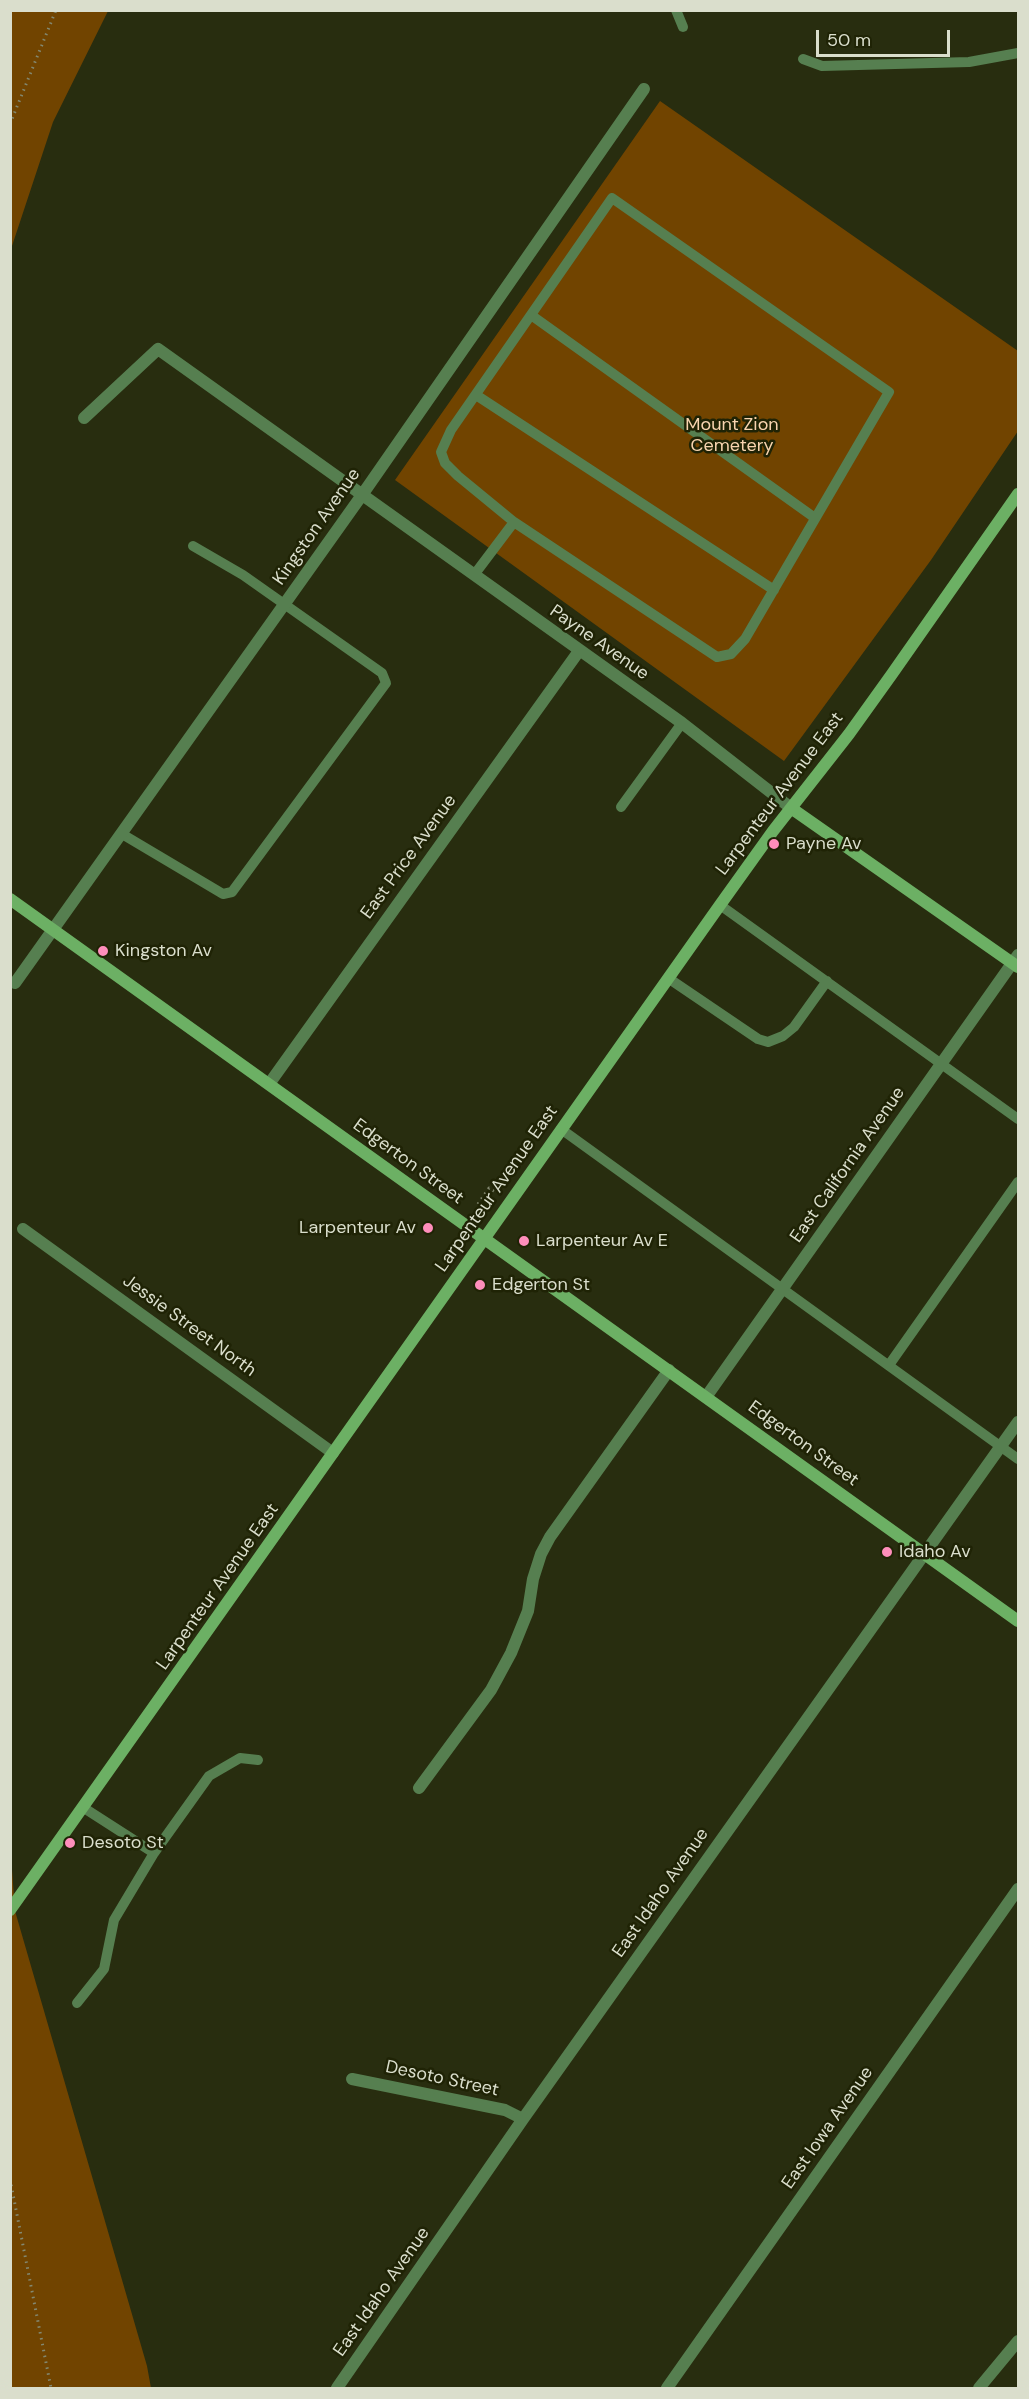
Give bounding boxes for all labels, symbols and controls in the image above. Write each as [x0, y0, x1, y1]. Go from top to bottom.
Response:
scale bar [819, 18, 952, 56]
text: 50 m [827, 28, 871, 52]
park label: Mount Zion Cemetery [685, 414, 779, 456]
street label: Kingston Avenue [269, 464, 365, 590]
street label: Payne Avenue [545, 601, 653, 685]
street label: Larpenteur Avenue East [712, 708, 848, 880]
street label: East Price Avenue [357, 791, 461, 923]
place label: Payne Av [786, 833, 861, 855]
marker: Payne Av [767, 837, 781, 851]
place label: Kingston Av [115, 940, 212, 962]
marker: Kingston Av [96, 944, 110, 958]
street label: East California Avenue [786, 1083, 910, 1247]
street label: Larpenteur Avenue East [431, 1102, 563, 1276]
street label: Edgerton Street [348, 1115, 468, 1209]
place label: Larpenteur Av [299, 1217, 416, 1239]
marker: Larpenteur Av [421, 1221, 435, 1235]
place label: Larpenteur Av E [536, 1230, 668, 1252]
marker: Larpenteur Av E [517, 1234, 531, 1248]
street label: Jessie Street North [118, 1270, 260, 1382]
place label: Edgerton St [492, 1274, 590, 1296]
marker: Edgerton St [473, 1278, 487, 1292]
street label: Edgerton Street [743, 1397, 863, 1491]
street label: Larpenteur Avenue East [152, 1500, 284, 1674]
place label: Idaho Av [899, 1541, 971, 1563]
marker: Idaho Av [880, 1545, 894, 1559]
street label: East Idaho Avenue [608, 1824, 714, 1962]
place label: Desoto St [82, 1832, 164, 1854]
marker: Desoto St [63, 1836, 77, 1850]
street label: Desoto Street [383, 2056, 501, 2102]
street label: East Iowa Avenue [778, 2063, 878, 2193]
street label: East Idaho Avenue [329, 2223, 435, 2361]

